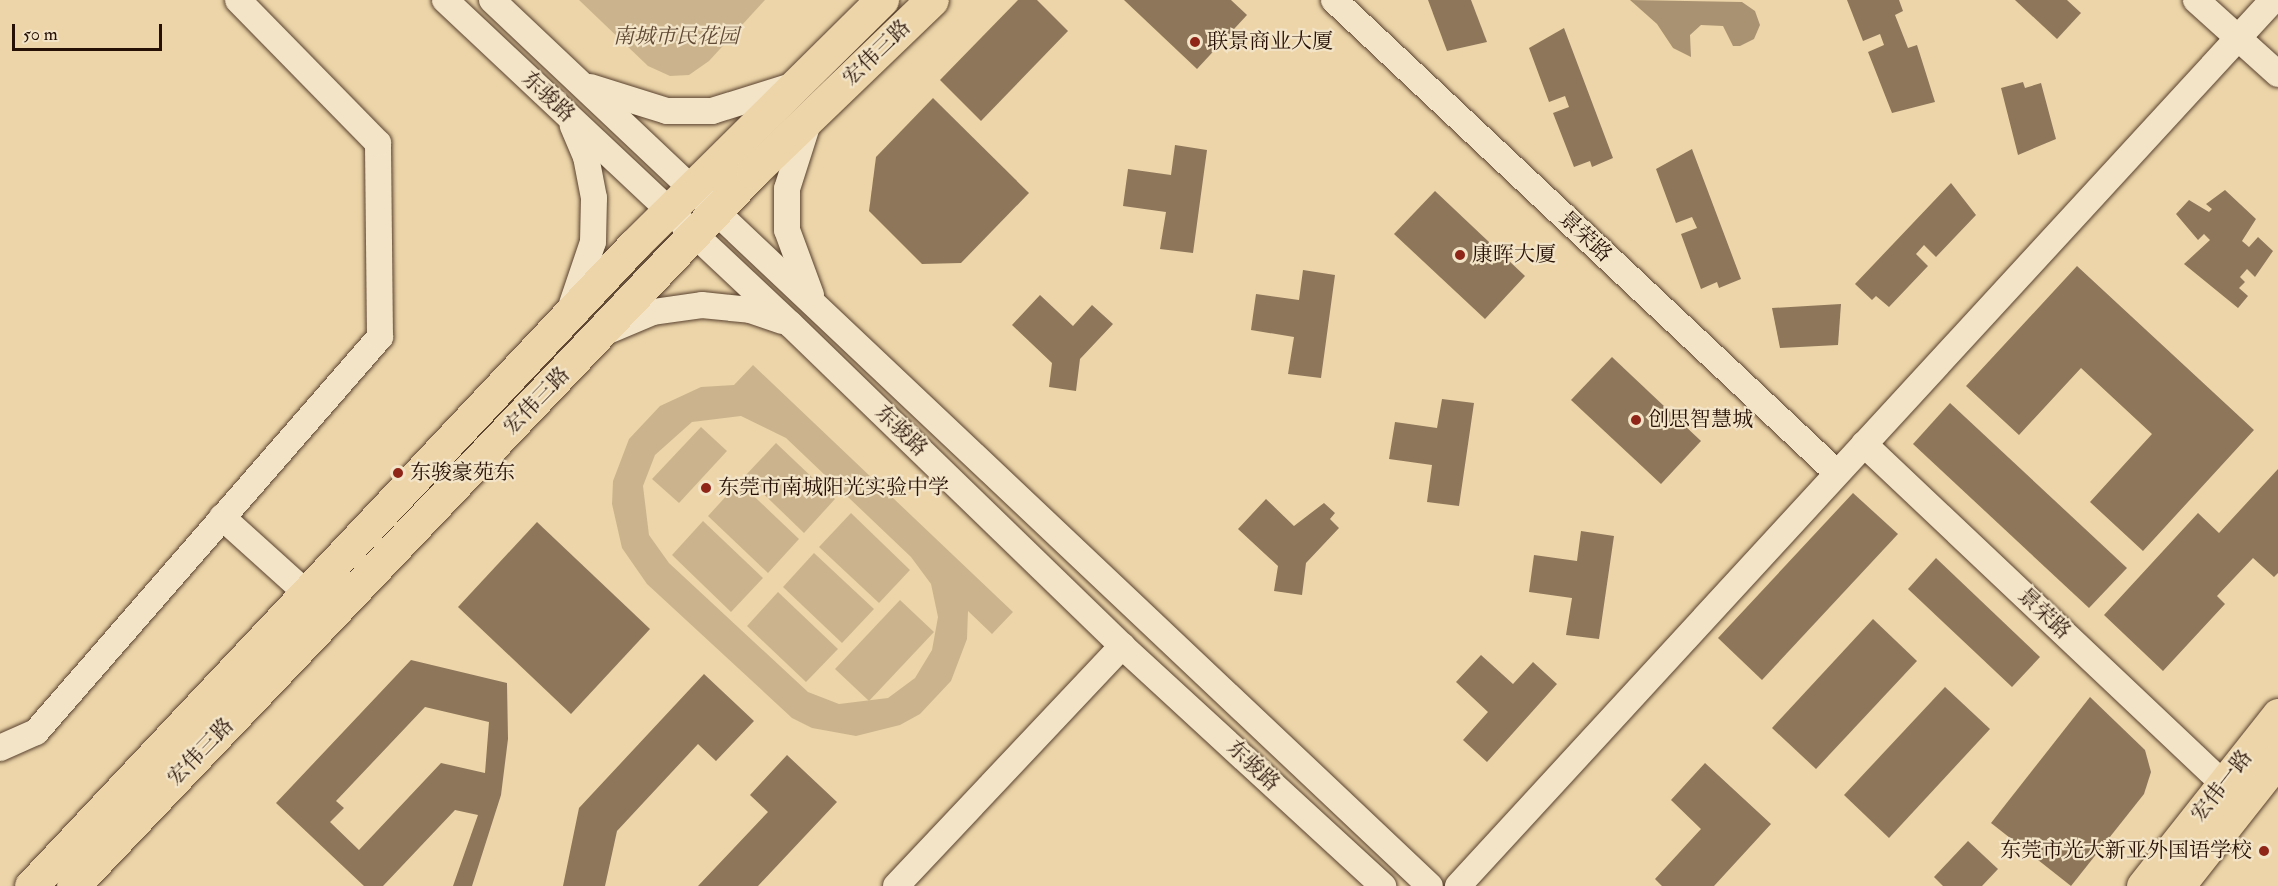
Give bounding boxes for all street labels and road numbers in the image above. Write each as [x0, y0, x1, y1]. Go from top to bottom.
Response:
street label: 宏伟三路 [838, 15, 916, 91]
street label: 东骏路 [516, 66, 580, 128]
street label: 景荣路 [1553, 206, 1617, 268]
street label: 宏伟三路 [499, 362, 575, 440]
street label: 东骏路 [870, 400, 932, 462]
street label: 景荣路 [2012, 583, 2076, 645]
street label: 宏伟三路 [163, 713, 239, 791]
street label: 东骏路 [1221, 735, 1285, 797]
street label: 宏伟一路 [2186, 745, 2258, 827]

